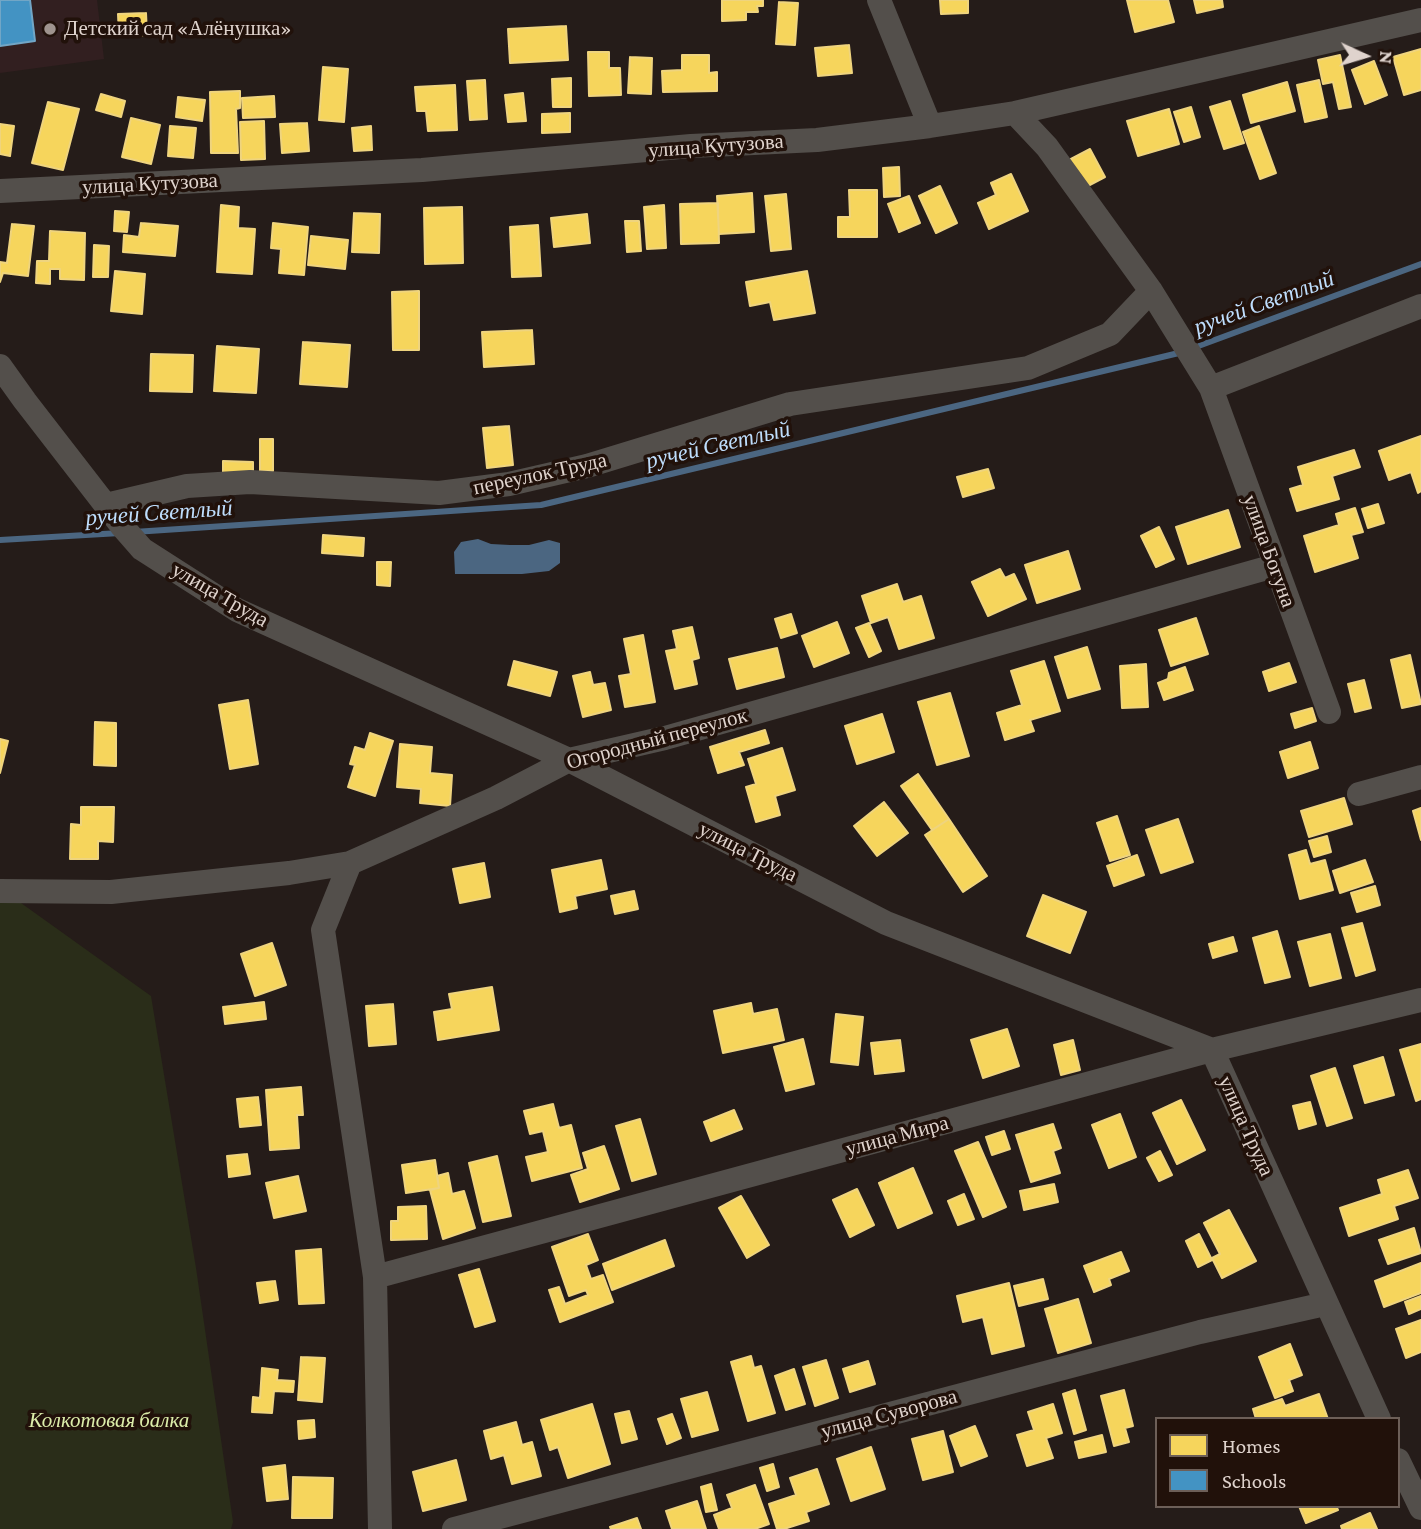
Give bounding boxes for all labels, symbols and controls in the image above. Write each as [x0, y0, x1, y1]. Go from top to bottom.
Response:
place label: Детский сад «Алёнушка» [64, 16, 292, 42]
marker: Детский сад «Алёнушка» [42, 21, 58, 37]
north arrow [1330, 21, 1400, 91]
text: N [1376, 50, 1397, 65]
street label: улица Кутузова [647, 129, 785, 163]
street label: улица Кутузова [82, 168, 218, 200]
water label: ручей Светлый [1190, 265, 1338, 341]
water label: ручей Светлый [643, 415, 793, 475]
street label: переулок Труда [471, 448, 609, 500]
street label: улица Богуна [1237, 491, 1301, 611]
water label: ручей Светлый [85, 494, 233, 532]
street label: улица Труда [167, 557, 273, 633]
street label: Огородный переулок [564, 703, 750, 775]
street label: улица Труда [695, 816, 801, 888]
street label: улица Труда [1213, 1072, 1279, 1180]
street label: улица Мира [843, 1110, 951, 1162]
street label: улица Суворова [818, 1384, 960, 1444]
park label: Колкотовая балка [29, 1408, 189, 1434]
legend [1155, 1417, 1400, 1508]
text: Homes [1222, 1434, 1281, 1458]
text: Schools [1222, 1469, 1286, 1493]

